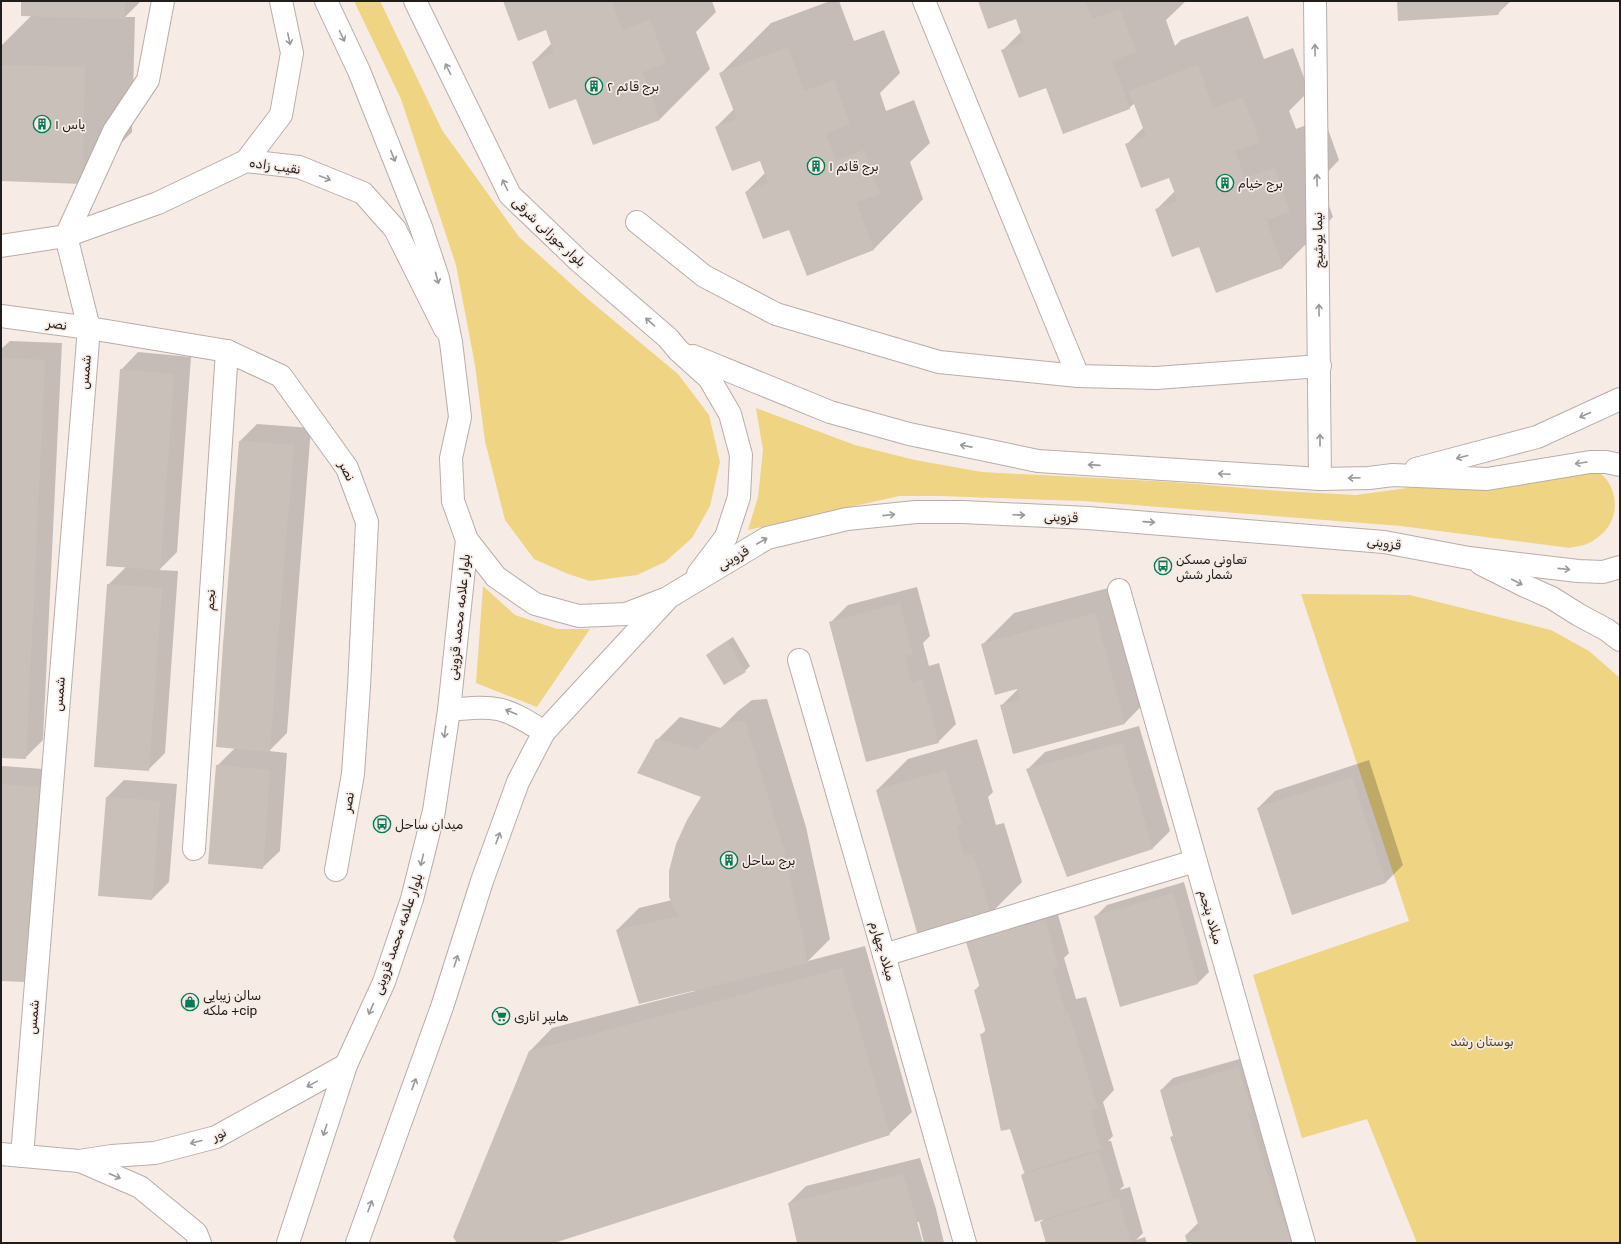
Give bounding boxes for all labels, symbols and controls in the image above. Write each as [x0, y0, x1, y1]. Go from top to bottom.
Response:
one-way arrow [339, 30, 346, 42]
one-way arrow [286, 32, 294, 45]
one-way arrow [1312, 44, 1319, 57]
one-way arrow [444, 63, 451, 75]
building icon: برج قائم ۲ [584, 76, 604, 96]
place label: برج قائم ۲ [607, 79, 659, 96]
building icon: یاس ۱ [32, 114, 52, 134]
place label: یاس ۱ [55, 117, 85, 133]
one-way arrow [389, 150, 397, 162]
street label: نقیب زاده [248, 155, 302, 178]
building icon: برج قائم ۱ [806, 156, 826, 176]
place label: برج قائم ۱ [829, 159, 879, 176]
building icon: برج خیام [1215, 173, 1235, 193]
one-way arrow [318, 174, 330, 182]
one-way arrow [1313, 174, 1321, 187]
place label: برج خیام [1238, 176, 1283, 193]
one-way arrow [501, 180, 508, 192]
street label: بلوار جوزانی شرقی [508, 194, 589, 271]
street label: نیما یوشیج [1310, 212, 1328, 268]
one-way arrow [434, 271, 441, 284]
one-way arrow [1315, 304, 1323, 317]
street label: نصر [45, 315, 68, 334]
one-way arrow [644, 318, 655, 327]
street label: شمس [76, 354, 95, 390]
one-way arrow [1579, 412, 1591, 419]
one-way arrow [1316, 434, 1324, 447]
one-way arrow [960, 442, 973, 450]
one-way arrow [1456, 454, 1469, 461]
street label: نصر [334, 458, 358, 484]
one-way arrow [1575, 459, 1588, 467]
one-way arrow [1088, 461, 1101, 468]
one-way arrow [1218, 470, 1231, 477]
one-way arrow [1348, 475, 1361, 482]
street label: قزوینی [1044, 509, 1078, 526]
one-way arrow [882, 511, 895, 519]
one-way arrow [1012, 511, 1025, 519]
one-way arrow [1142, 519, 1155, 526]
street label: قزوینی [1366, 533, 1402, 554]
one-way arrow [756, 536, 768, 544]
street label: قزوینی [715, 543, 752, 574]
place label: تعاونی مسکن شمار شش [1176, 552, 1248, 583]
street label: بلوار علامه محمد قزوینی [445, 553, 474, 681]
bus stop icon: تعاونی مسکن شمار شش [1153, 556, 1173, 576]
one-way arrow [1557, 565, 1570, 573]
one-way arrow [1510, 579, 1522, 587]
street label: نجم [202, 589, 219, 611]
street label: شمس [50, 676, 69, 712]
one-way arrow [505, 708, 517, 715]
one-way arrow [441, 725, 449, 738]
street label: نصر [339, 791, 358, 814]
bus stop icon: میدان ساحل [372, 814, 392, 834]
place label: میدان ساحل [395, 817, 463, 833]
one-way arrow [494, 832, 502, 844]
building icon: برج ساحل [719, 850, 739, 870]
one-way arrow [417, 853, 425, 866]
place label: برج ساحل [742, 853, 796, 870]
street label: بلوار علامه محمد قزوینی [370, 871, 427, 997]
street label: میلاد پنجم [1195, 888, 1226, 946]
street label: میلاد چهارم [866, 920, 899, 983]
one-way arrow [453, 955, 460, 968]
place label: سالن زیبایی ملکه +cip [203, 988, 261, 1018]
shop icon: سالن زیبایی ملکه +cip [180, 992, 200, 1012]
street label: شمس [24, 999, 43, 1035]
one-way arrow [367, 1003, 374, 1015]
supermarket icon: هايپر اناری [491, 1006, 511, 1026]
place label: هايپر اناری [514, 1009, 569, 1025]
park label: بوستان رشد [1450, 1034, 1514, 1050]
one-way arrow [411, 1078, 418, 1091]
one-way arrow [306, 1081, 318, 1089]
street label: نور [209, 1124, 229, 1145]
one-way arrow [320, 1124, 328, 1136]
one-way arrow [190, 1139, 203, 1146]
one-way arrow [108, 1172, 120, 1180]
one-way arrow [367, 1200, 374, 1213]

